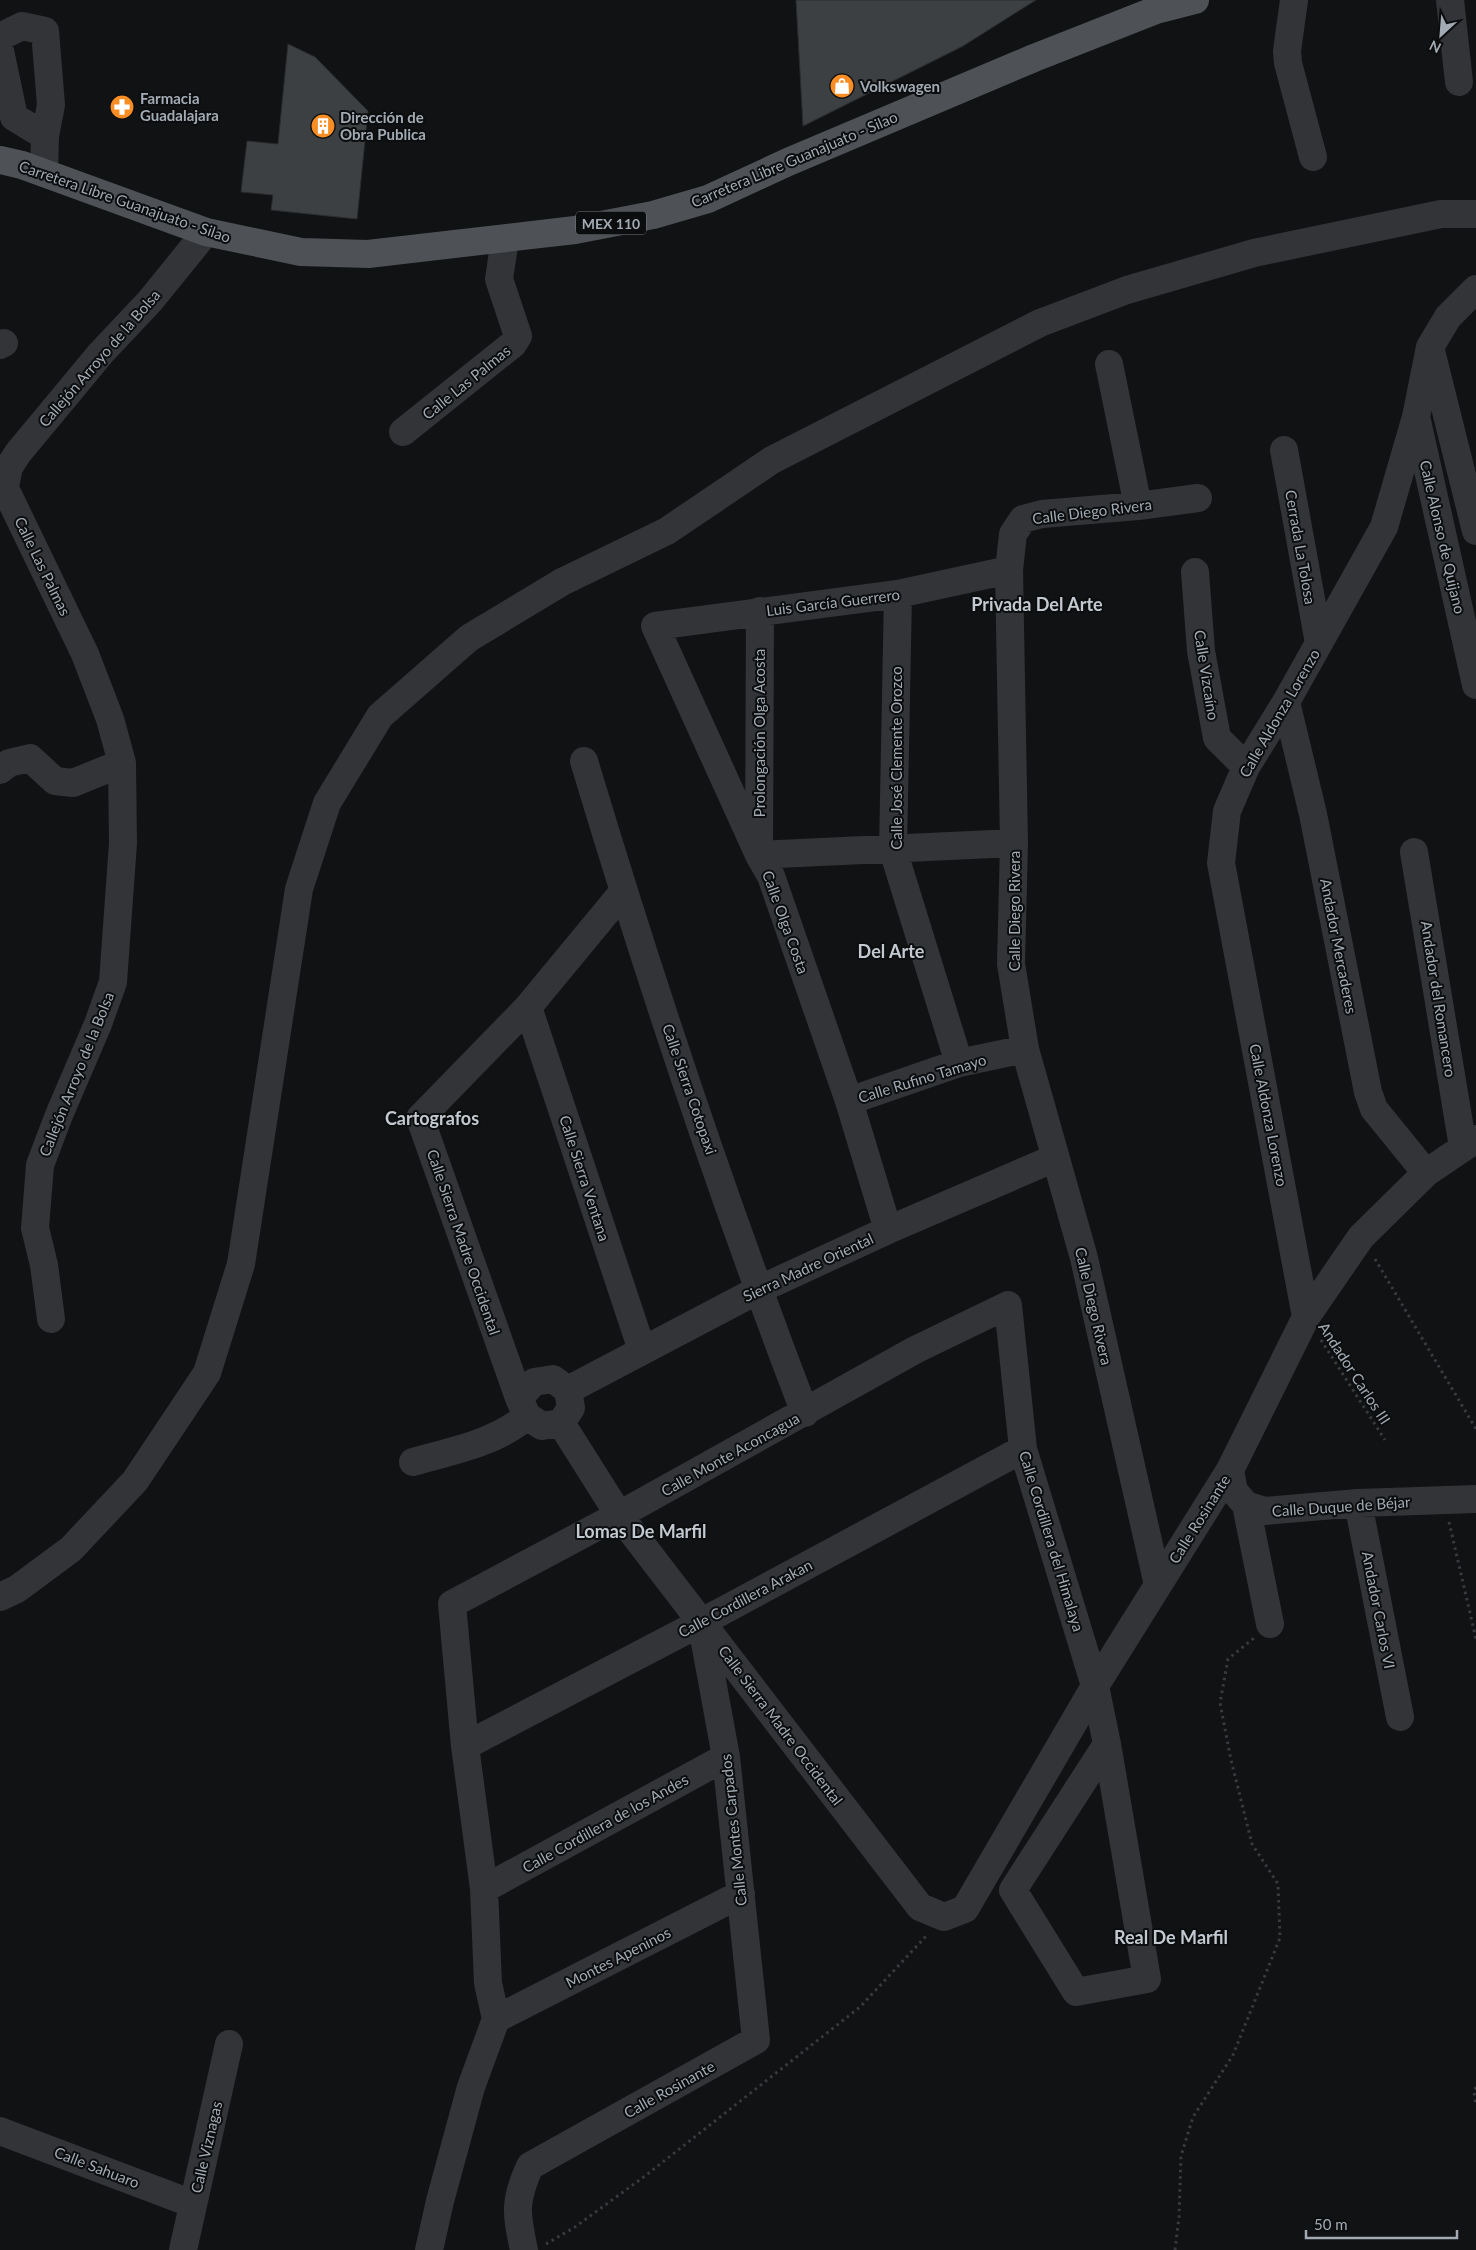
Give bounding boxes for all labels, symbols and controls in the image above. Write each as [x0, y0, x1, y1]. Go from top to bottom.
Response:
north arrow [1416, 10, 1466, 60]
text: N [1427, 37, 1444, 57]
shop icon: Volkswagen [829, 73, 855, 99]
place label: Volkswagen [859, 77, 940, 95]
place label: Farmacia Guadalajara [140, 89, 219, 124]
pharmacy icon: Farmacia Guadalajara [109, 94, 135, 120]
street label: Carretera Libre Guanajuato - Silao [688, 107, 900, 211]
place label: Dirección de Obra Publica [340, 108, 426, 143]
building icon: Dirección de Obra Publica [310, 113, 336, 139]
street label: Carretera Libre Guanajuato - Silao [17, 156, 233, 246]
road number: MEX 110 [576, 212, 646, 234]
street label: Callejón Arroyo de la Bolsa [35, 286, 163, 430]
street label: Calle Las Palmas [418, 341, 514, 423]
street label: Calle Alonso de Quijano [1417, 458, 1469, 616]
street label: Cerrada La Tolosa [1282, 488, 1320, 606]
street label: Calle Diego Rivera [1031, 495, 1153, 527]
street label: Calle Las Palmas [11, 514, 75, 618]
street label: Luis García Guerrero [765, 585, 901, 619]
district label: Privada Del Arte [971, 593, 1103, 615]
street label: Calle Vizcaíno [1191, 629, 1223, 721]
street label: Calle Aldonza Lorenzo [1235, 646, 1323, 780]
street label: Prolongación Olga Acosta [750, 649, 768, 817]
street label: Calle José Clemente Orozco [887, 666, 905, 850]
street label: Calle Diego Rivera [1005, 851, 1023, 971]
street label: Calle Olga Costa [759, 868, 813, 976]
street label: Andador Mercaderes [1317, 877, 1361, 1015]
street label: Andador del Romancero [1418, 920, 1460, 1078]
district label: Del Arte [858, 940, 925, 962]
street label: Callejón Arroyo de la Bolsa [35, 989, 117, 1159]
street label: Calle Sierra Cotopaxi [659, 1021, 721, 1157]
street label: Calle Aldonza Lorenzo [1246, 1042, 1292, 1188]
street label: Calle Rufino Tamayo [856, 1050, 988, 1106]
district label: Cartografos [385, 1107, 479, 1129]
street label: Calle Sierra Ventana [556, 1113, 614, 1243]
street label: Calle Sierra Madre Occidental [424, 1147, 504, 1337]
street label: Sierra Madre Oriental [740, 1229, 876, 1305]
street label: Calle Diego Rivera [1072, 1245, 1116, 1367]
street label: Andador Carlos III [1315, 1319, 1395, 1427]
street label: Calle Monte Aconcagua [658, 1408, 802, 1500]
street label: Calle Cordillera del Himalaya [1016, 1449, 1088, 1633]
street label: Calle Rosinante [1165, 1471, 1233, 1567]
street label: Calle Duque de Béjar [1271, 1492, 1411, 1520]
district label: Lomas De Marfil [575, 1520, 707, 1542]
street label: Andador Carlos VI [1359, 1550, 1399, 1670]
street label: Calle Cordillera Arakan [675, 1555, 815, 1641]
street label: Calle Sierra Madre Occidental [715, 1642, 847, 1808]
street label: Calle Montes Carpados [716, 1753, 750, 1907]
street label: Calle Cordillera de los Andes [519, 1770, 691, 1876]
street label: Montes Apeninos [563, 1923, 673, 1991]
district label: Real De Marfil [1114, 1926, 1228, 1948]
street label: Calle Rosinante [620, 2057, 718, 2121]
street label: Calle Viznagas [187, 2099, 225, 2195]
street label: Calle Sahuaro [52, 2143, 142, 2191]
scale bar [1306, 2208, 1457, 2240]
text: 50 m [1314, 2215, 1348, 2233]

